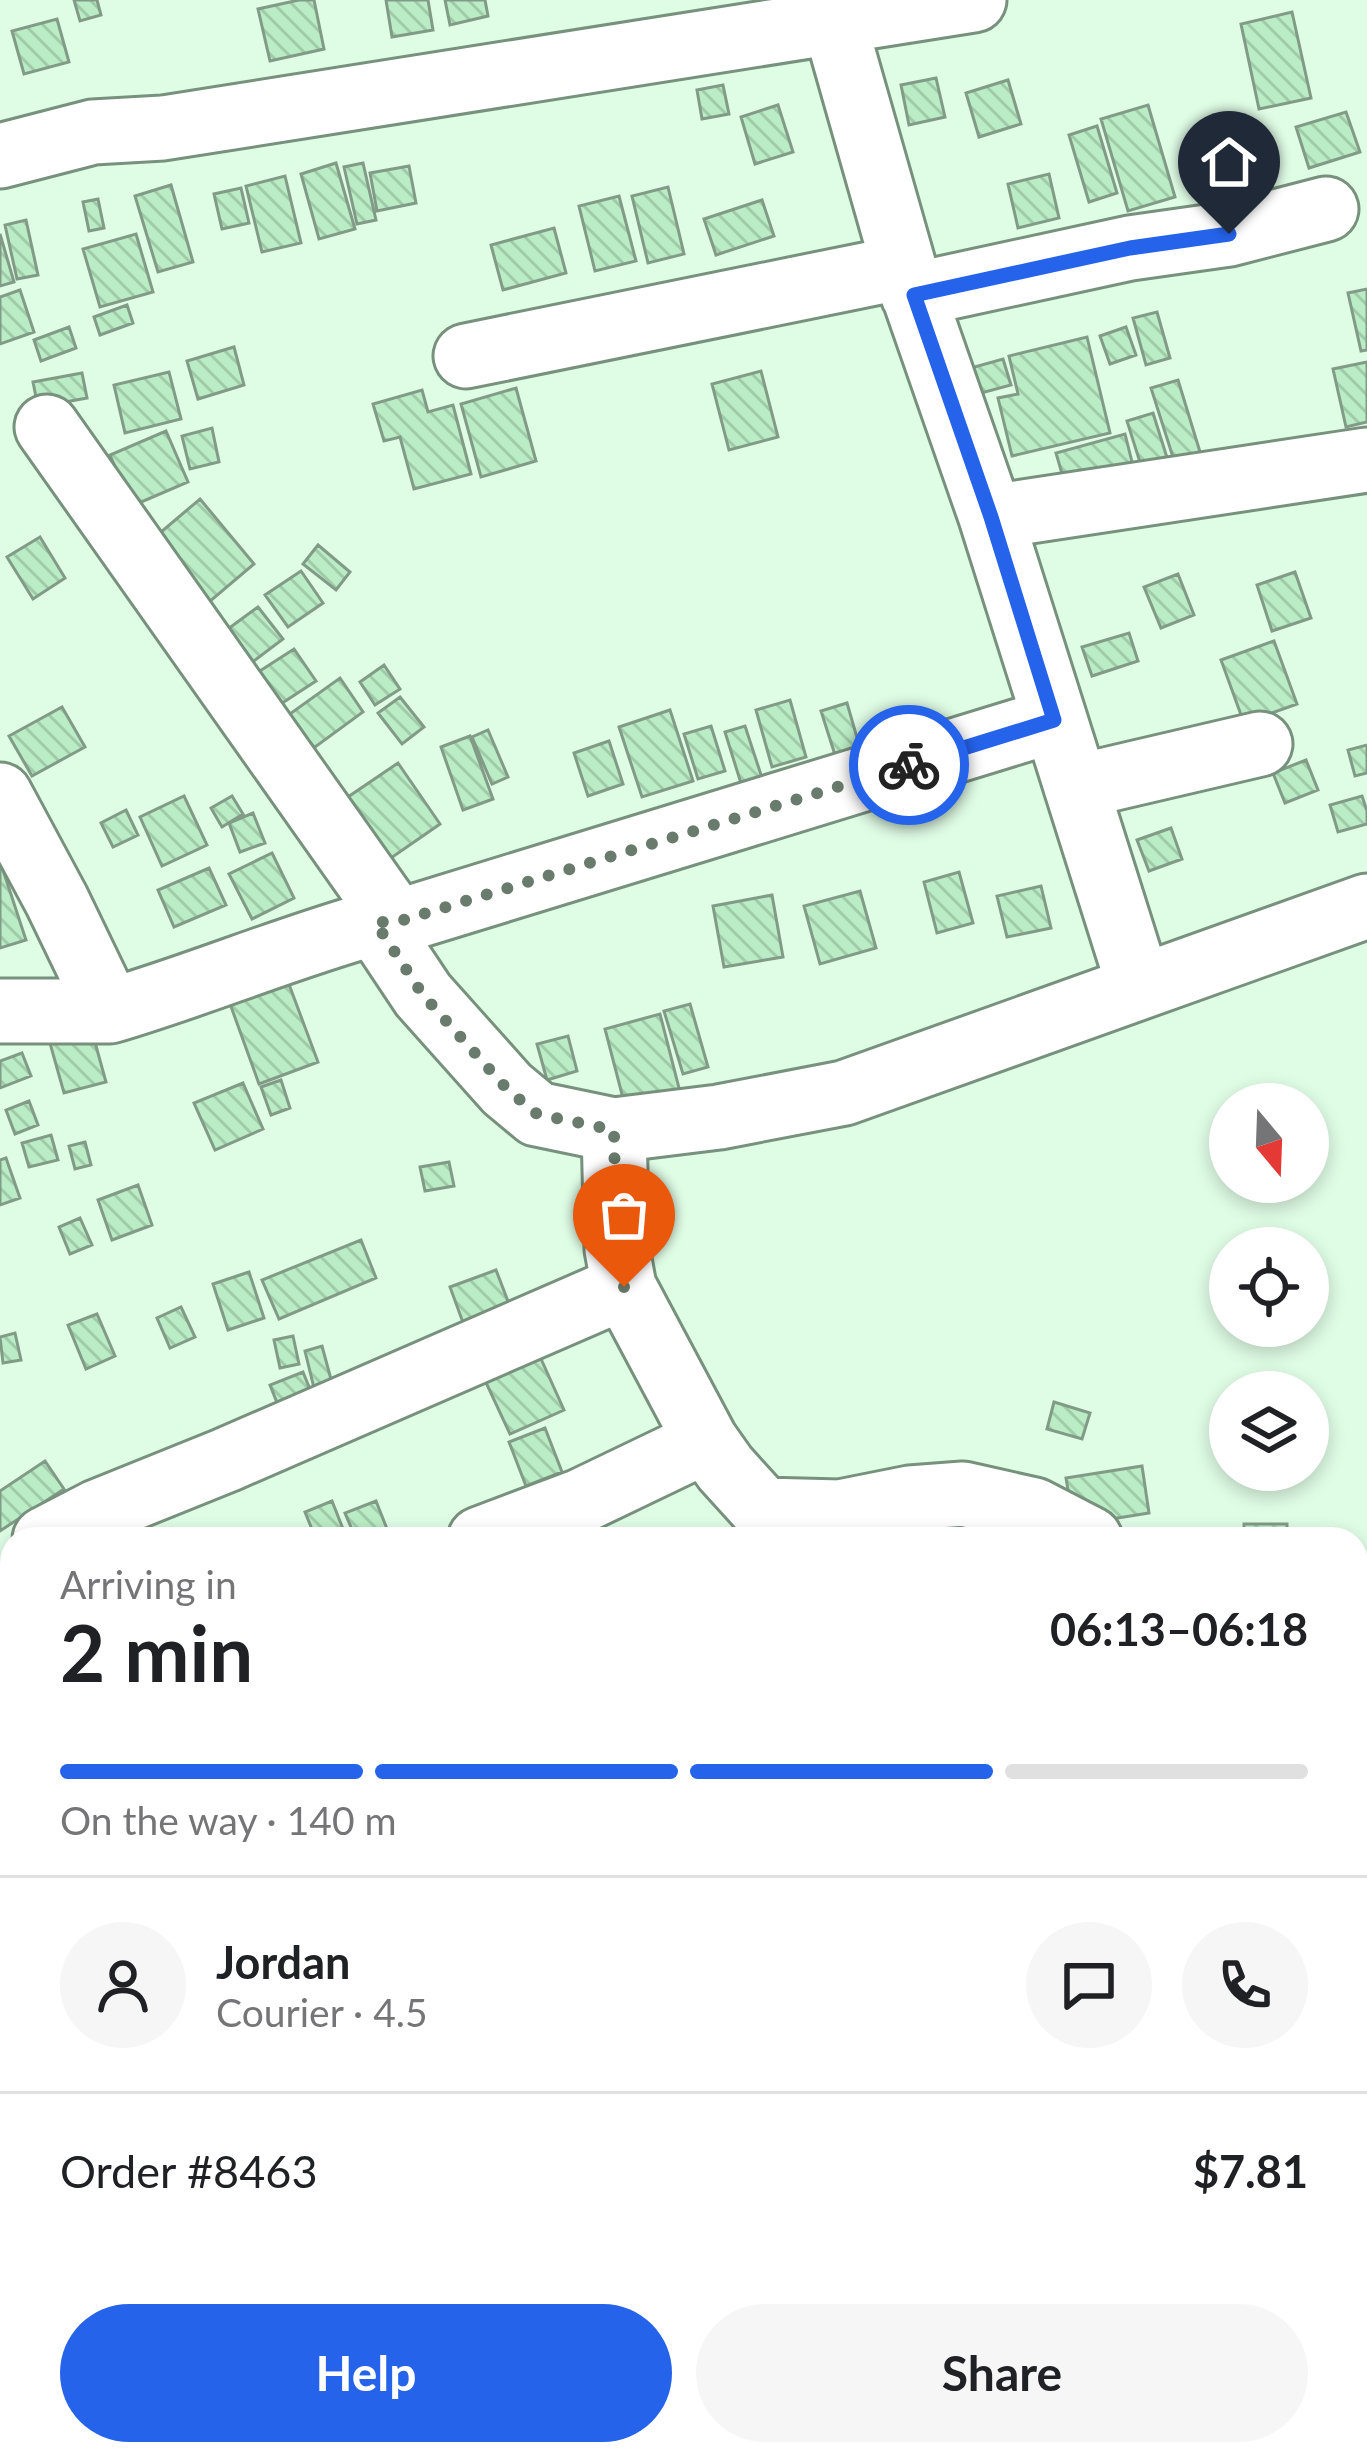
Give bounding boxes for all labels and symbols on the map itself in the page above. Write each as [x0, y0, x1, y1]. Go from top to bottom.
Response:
pin [1178, 111, 1280, 234]
courier [849, 705, 969, 825]
north arrow [1209, 1083, 1329, 1203]
pin [573, 1164, 675, 1287]

